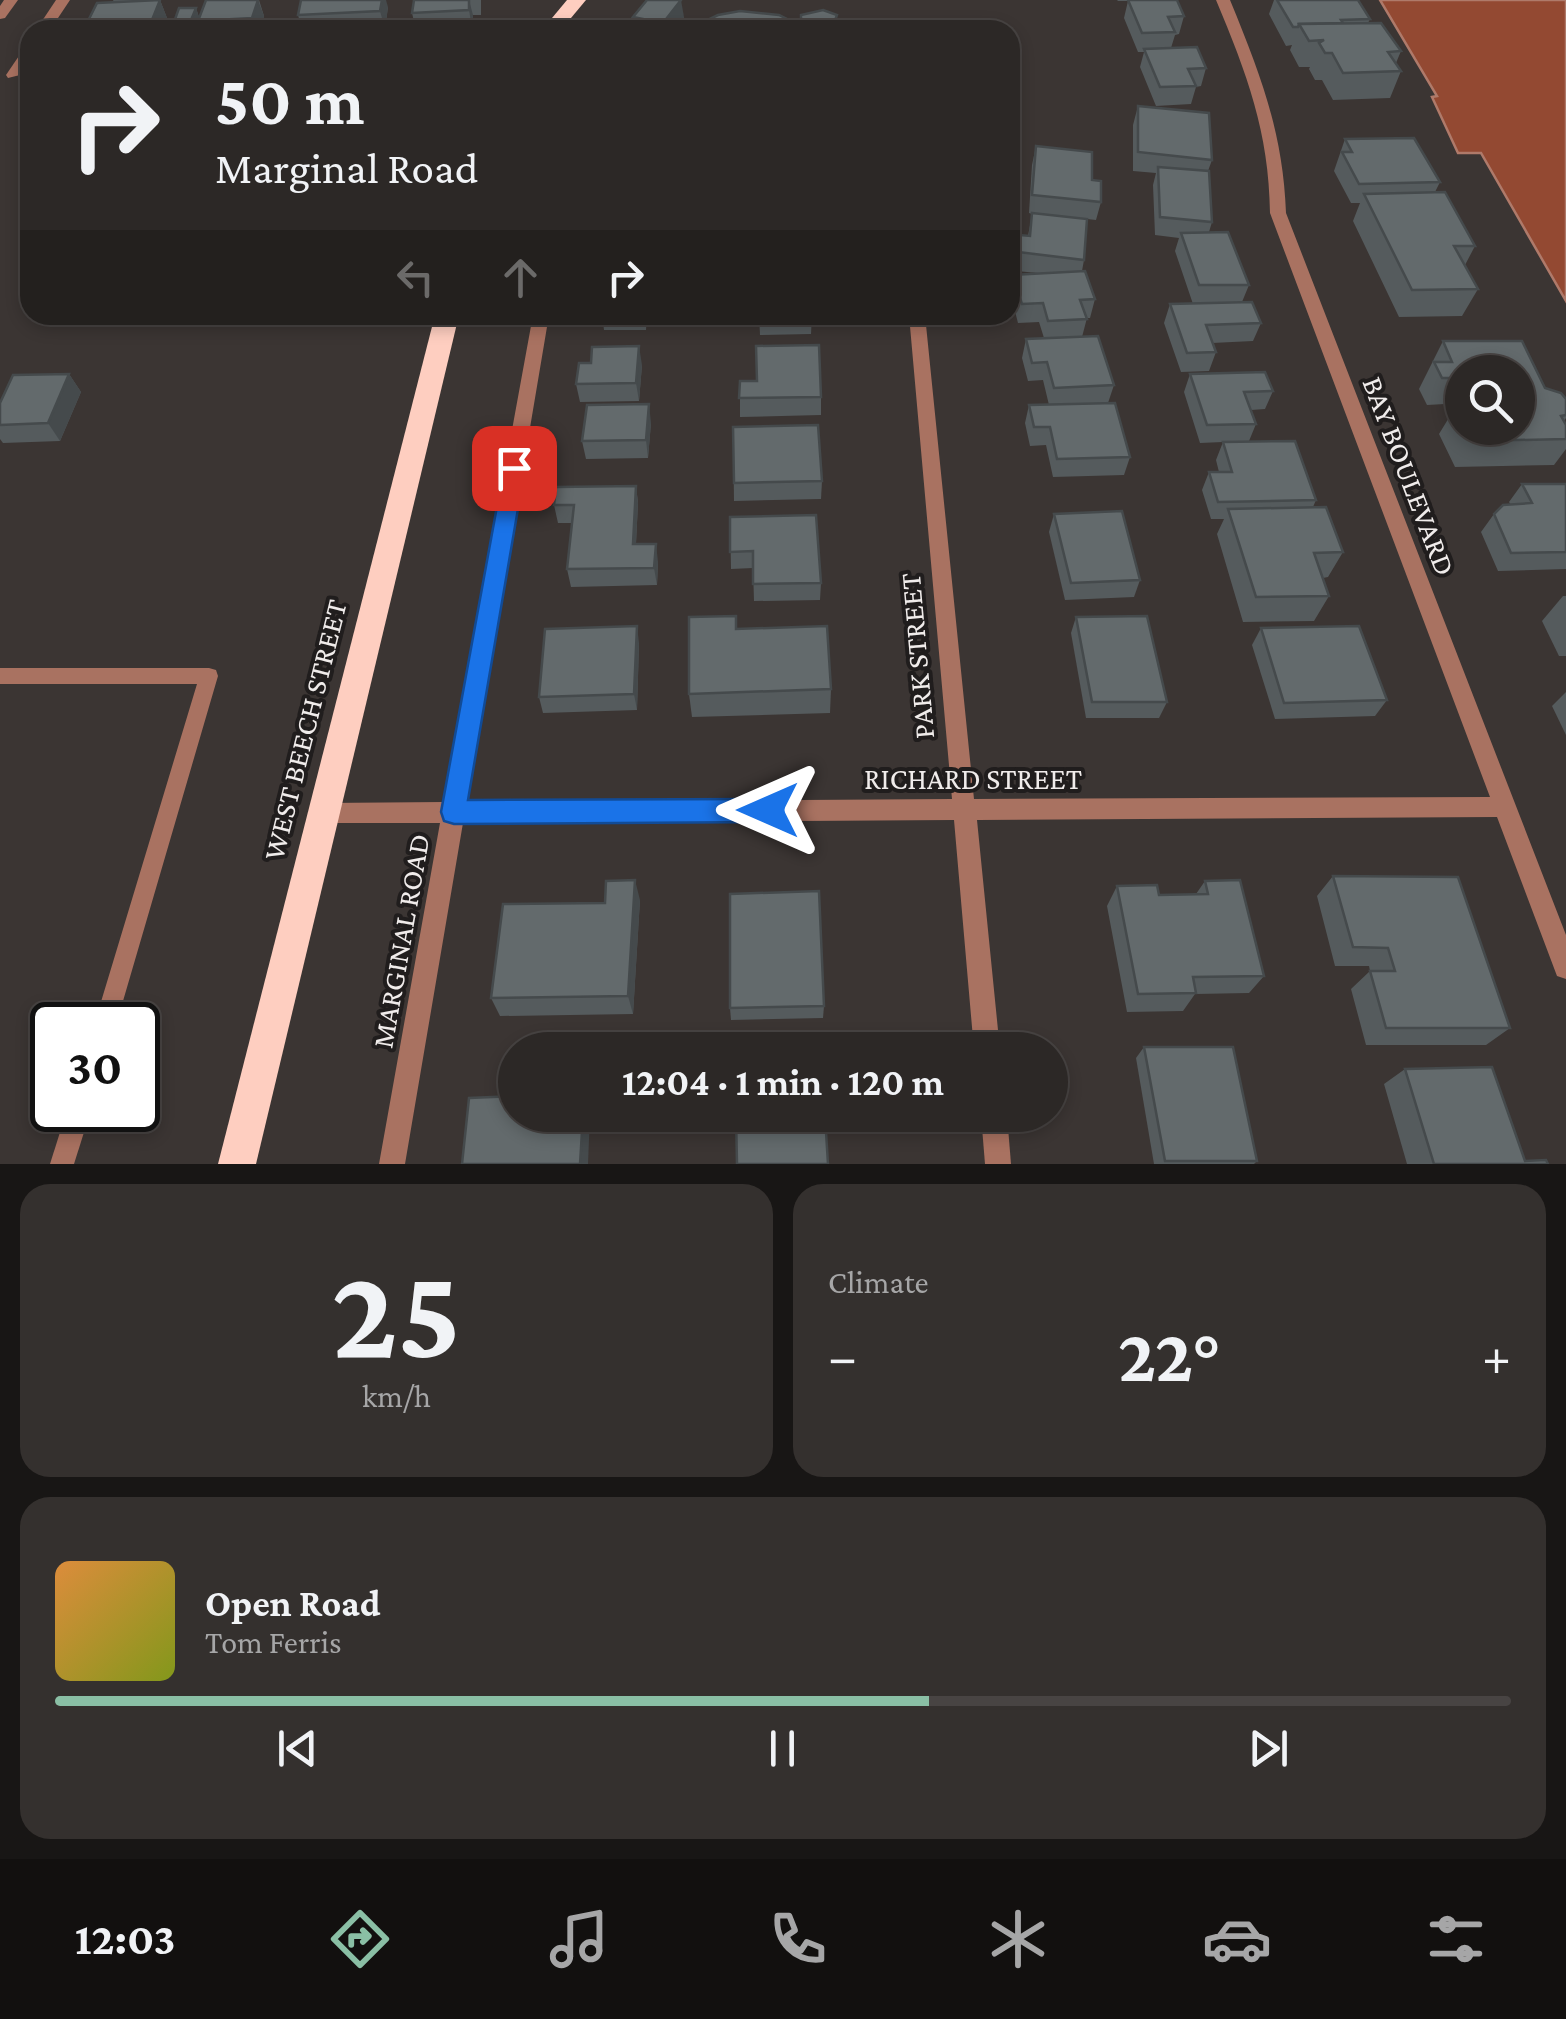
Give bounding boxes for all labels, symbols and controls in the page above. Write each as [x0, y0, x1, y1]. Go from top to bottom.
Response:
icon: right [50, 60, 180, 190]
text: 50 m [215, 61, 365, 139]
text: Marginal Road [215, 143, 478, 193]
icon: left [388, 250, 443, 305]
icon: ahead [493, 250, 548, 305]
icon: right [598, 250, 653, 305]
map controls [1445, 355, 1535, 445]
button: search [1445, 355, 1535, 445]
street label: BAY BOULEVARD [1356, 372, 1462, 580]
pin [472, 426, 557, 511]
icon: arrive [487, 441, 542, 496]
street label: PARK STREET [893, 572, 940, 740]
street label: WEST BEECH STREET [256, 596, 353, 864]
position arrow [716, 758, 820, 862]
street label: RICHARD STREET [864, 762, 1082, 795]
street label: MARGINAL ROAD [365, 831, 436, 1051]
speed limit sign: 30 [30, 1002, 160, 1132]
text: 12:04 · 1 min · 120 m [622, 1061, 944, 1103]
text: 25 [332, 1240, 462, 1385]
text: Climate [828, 1264, 929, 1300]
text: 22° [1118, 1314, 1221, 1397]
text: − [828, 1326, 857, 1387]
text: + [1482, 1326, 1511, 1387]
text: km/h [362, 1378, 431, 1414]
text: Open Road [205, 1582, 381, 1624]
text: Tom Ferris [205, 1624, 342, 1660]
icon: previous [270, 1721, 325, 1776]
icon: pause [755, 1721, 810, 1776]
icon: next [1241, 1721, 1296, 1776]
icon: directions [325, 1904, 395, 1974]
icon: music [544, 1904, 614, 1974]
icon: phone [763, 1904, 833, 1974]
icon: climate [983, 1904, 1053, 1974]
icon: car [1202, 1904, 1272, 1974]
icon: filters [1421, 1904, 1491, 1974]
text: 12:03 [75, 1914, 176, 1964]

